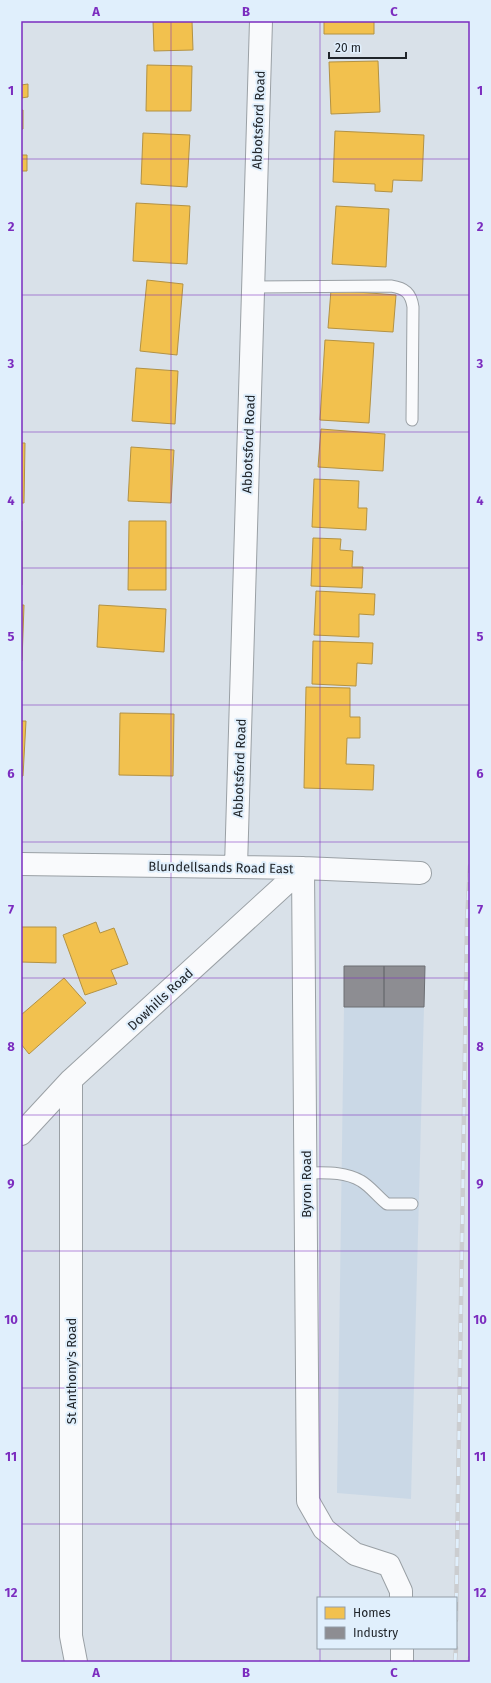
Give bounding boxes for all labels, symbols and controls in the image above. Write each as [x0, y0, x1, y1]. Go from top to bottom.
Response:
text: A [91, 4, 100, 19]
text: B [242, 4, 250, 19]
text: C [390, 4, 398, 19]
scale bar [329, 34, 406, 60]
text: 20 m [335, 41, 361, 55]
street label: Abbotsford Road [249, 70, 268, 170]
text: 1 [8, 83, 14, 98]
text: 1 [477, 83, 483, 98]
text: 2 [8, 219, 15, 234]
text: 2 [477, 219, 484, 234]
text: 3 [7, 356, 15, 371]
text: 3 [476, 356, 484, 371]
street label: Abbotsford Road [239, 394, 258, 494]
text: 4 [7, 493, 15, 508]
text: 4 [476, 493, 484, 508]
text: 5 [8, 629, 15, 644]
text: 5 [477, 629, 484, 644]
street label: Abbotsford Road [230, 718, 249, 818]
text: 6 [7, 766, 15, 781]
text: 6 [476, 766, 484, 781]
street label: Blundellsands Road East [148, 859, 294, 876]
text: 7 [8, 902, 14, 917]
text: 7 [477, 902, 483, 917]
street label: Dowhills Road [125, 965, 196, 1033]
text: 8 [7, 1039, 15, 1054]
text: 8 [476, 1039, 484, 1054]
street label: Byron Road [299, 1150, 314, 1218]
text: 9 [7, 1176, 15, 1191]
text: 9 [476, 1176, 484, 1191]
text: 10 [4, 1312, 18, 1327]
text: 10 [473, 1312, 487, 1327]
street label: St Anthony's Road [64, 1318, 79, 1424]
text: 11 [5, 1449, 17, 1464]
text: 11 [474, 1449, 486, 1464]
text: 12 [5, 1585, 18, 1600]
text: 12 [474, 1585, 487, 1600]
legend [317, 1597, 457, 1649]
text: Homes [353, 1606, 391, 1620]
text: Industry [353, 1626, 398, 1640]
text: A [91, 1665, 100, 1680]
text: B [242, 1665, 250, 1680]
text: C [390, 1665, 398, 1680]

